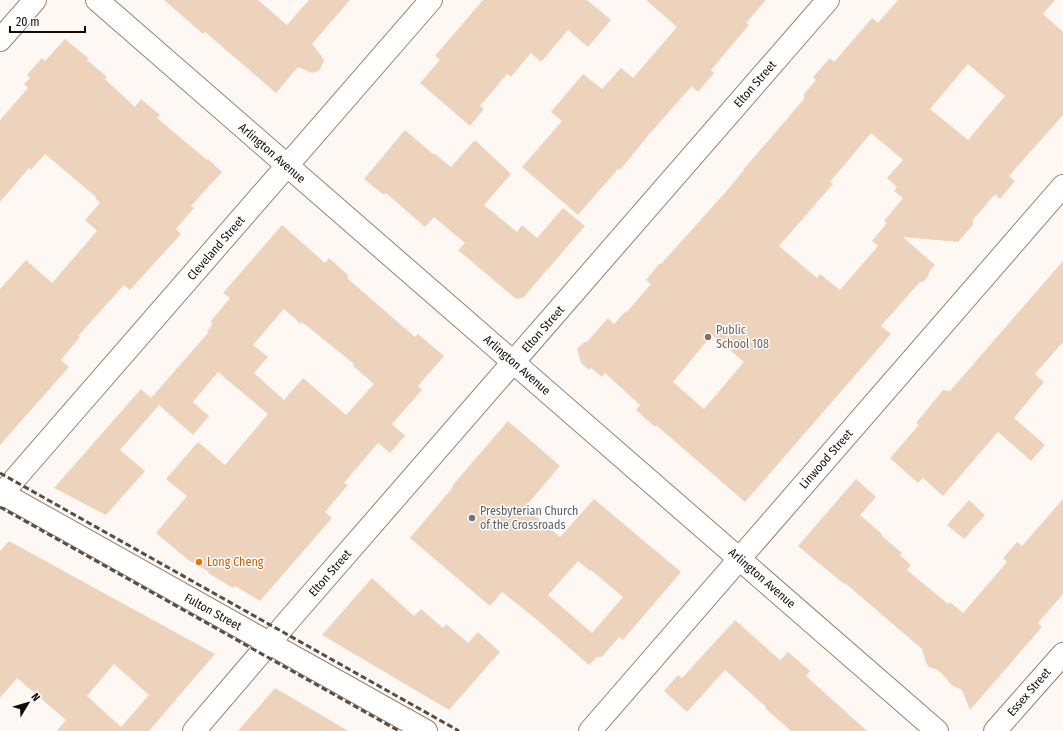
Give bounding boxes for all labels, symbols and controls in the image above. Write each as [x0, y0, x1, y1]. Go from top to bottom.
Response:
scale bar [10, 8, 85, 34]
text: 20 m [16, 15, 40, 29]
street label: Elton Street [731, 58, 779, 110]
street label: Arlington Avenue [236, 120, 308, 186]
street label: Cleveland Street [184, 213, 248, 283]
street label: Elton Street [519, 303, 567, 355]
place label: Public School 108 [716, 323, 769, 351]
street label: Arlington Avenue [481, 332, 553, 398]
marker: Public School 108 [703, 332, 713, 342]
street label: Linwood Street [796, 426, 856, 491]
place label: Presbyterian Church of the Crossroads [480, 504, 578, 532]
marker: Presbyterian Church of the Crossroads [467, 513, 477, 523]
street label: Arlington Avenue [726, 545, 798, 611]
street label: Elton Street [306, 547, 354, 599]
place label: Long Cheng [207, 555, 264, 569]
marker: Long Cheng [194, 557, 204, 567]
street label: Fulton Street [182, 591, 244, 633]
street label: Essex Street [1004, 665, 1054, 719]
north arrow [8, 683, 48, 723]
text: N [28, 691, 43, 704]

